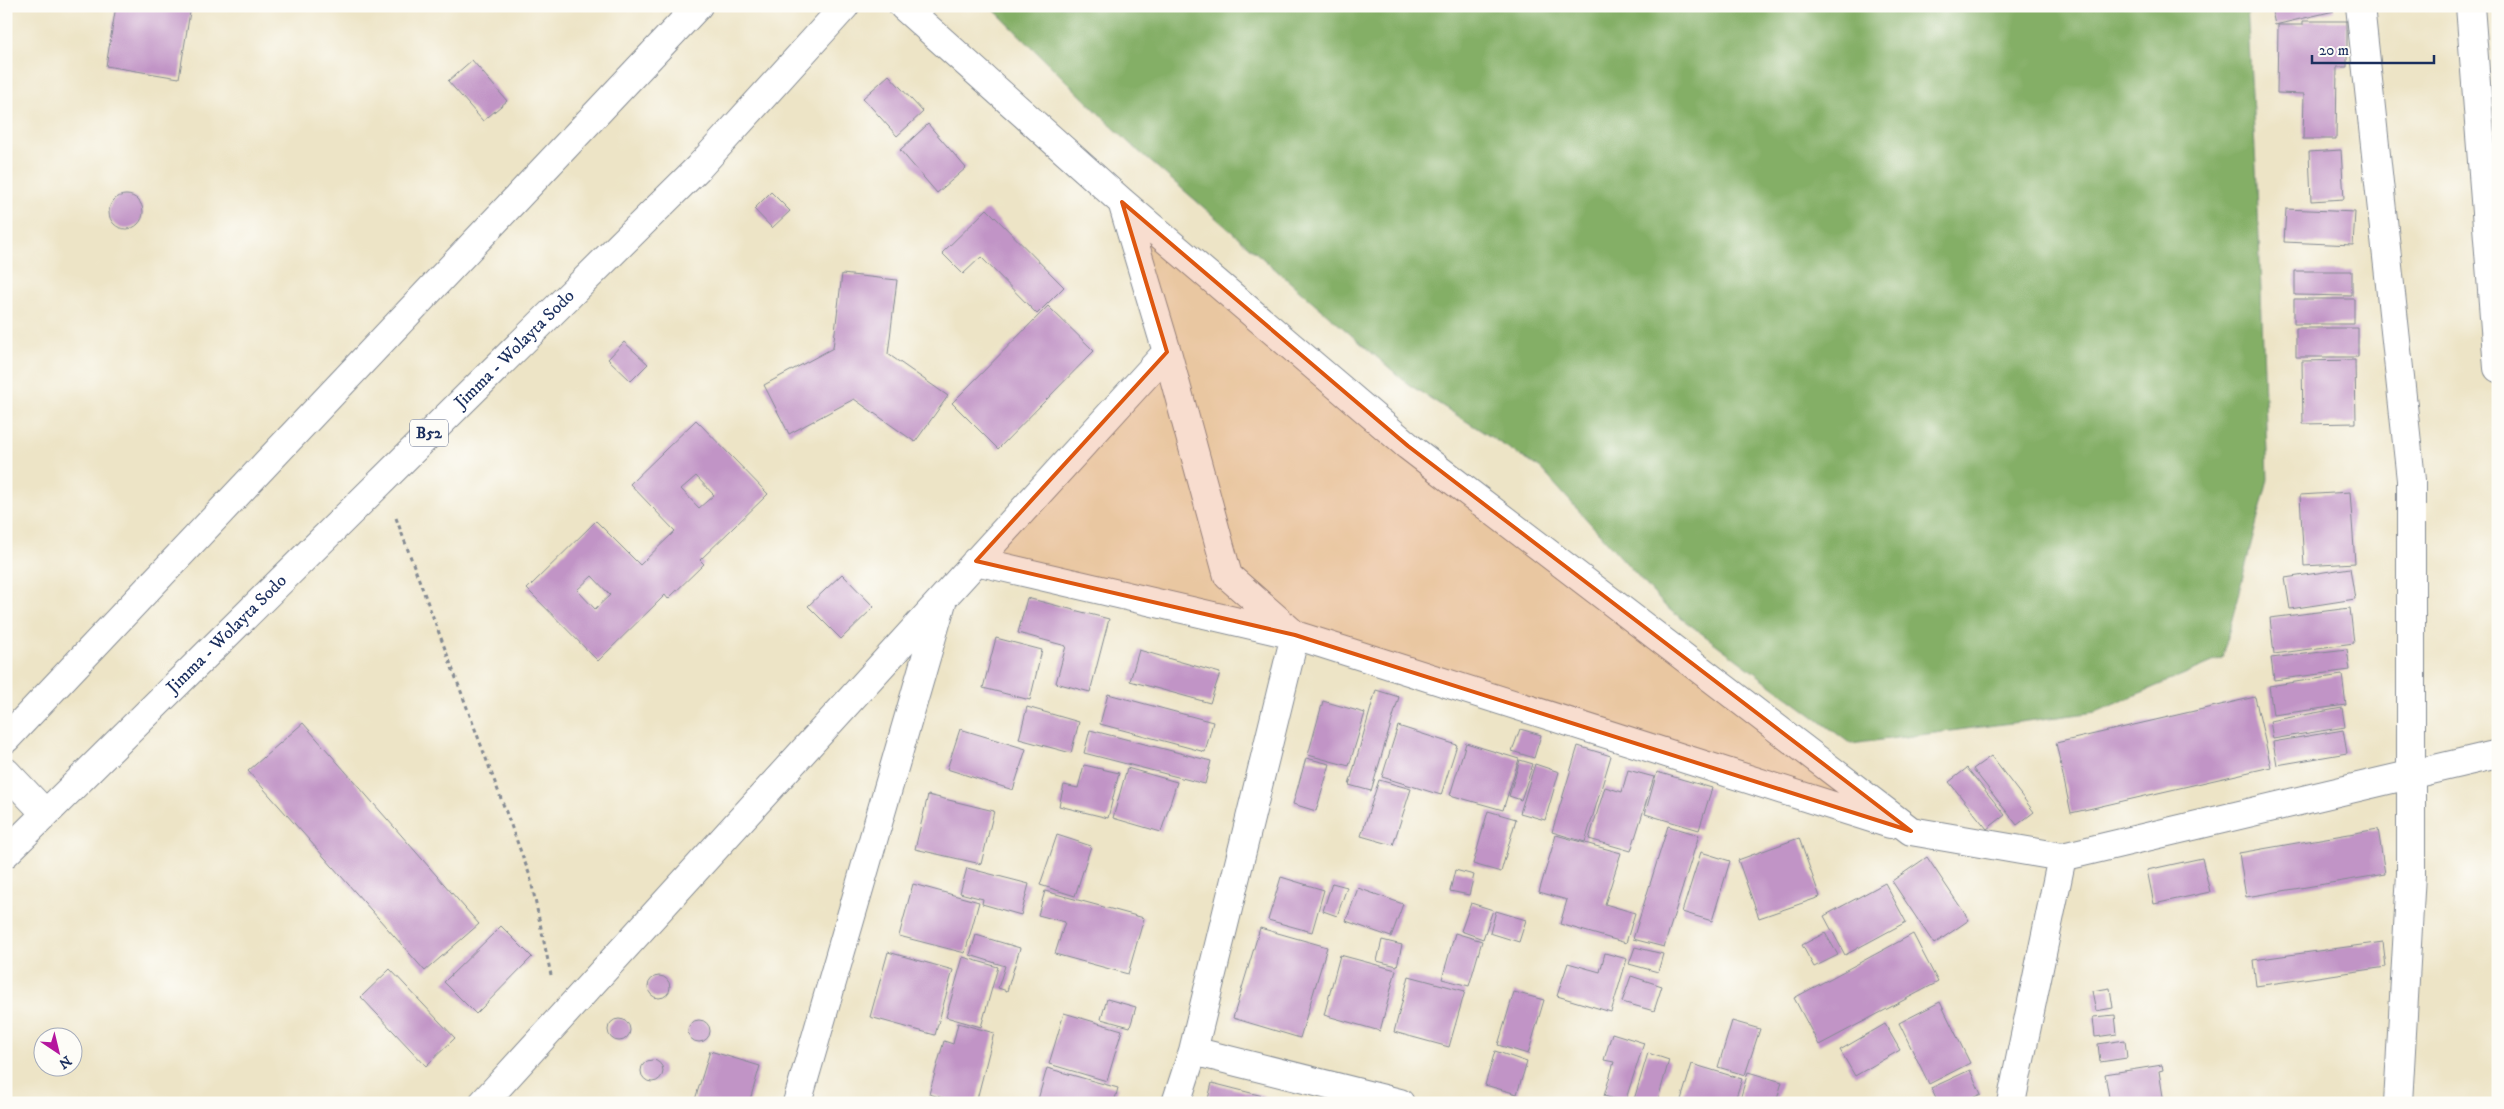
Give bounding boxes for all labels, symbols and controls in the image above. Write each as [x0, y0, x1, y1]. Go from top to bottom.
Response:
scale bar [2312, 32, 2434, 64]
text: 20 m [2319, 41, 2349, 60]
street label: Jimma - Wolayta Sodo [449, 285, 580, 415]
road number: B52 [410, 419, 448, 446]
street label: Jimma - Wolayta Sodo [161, 570, 292, 700]
north arrow [32, 1026, 82, 1076]
text: N [55, 1051, 75, 1073]

